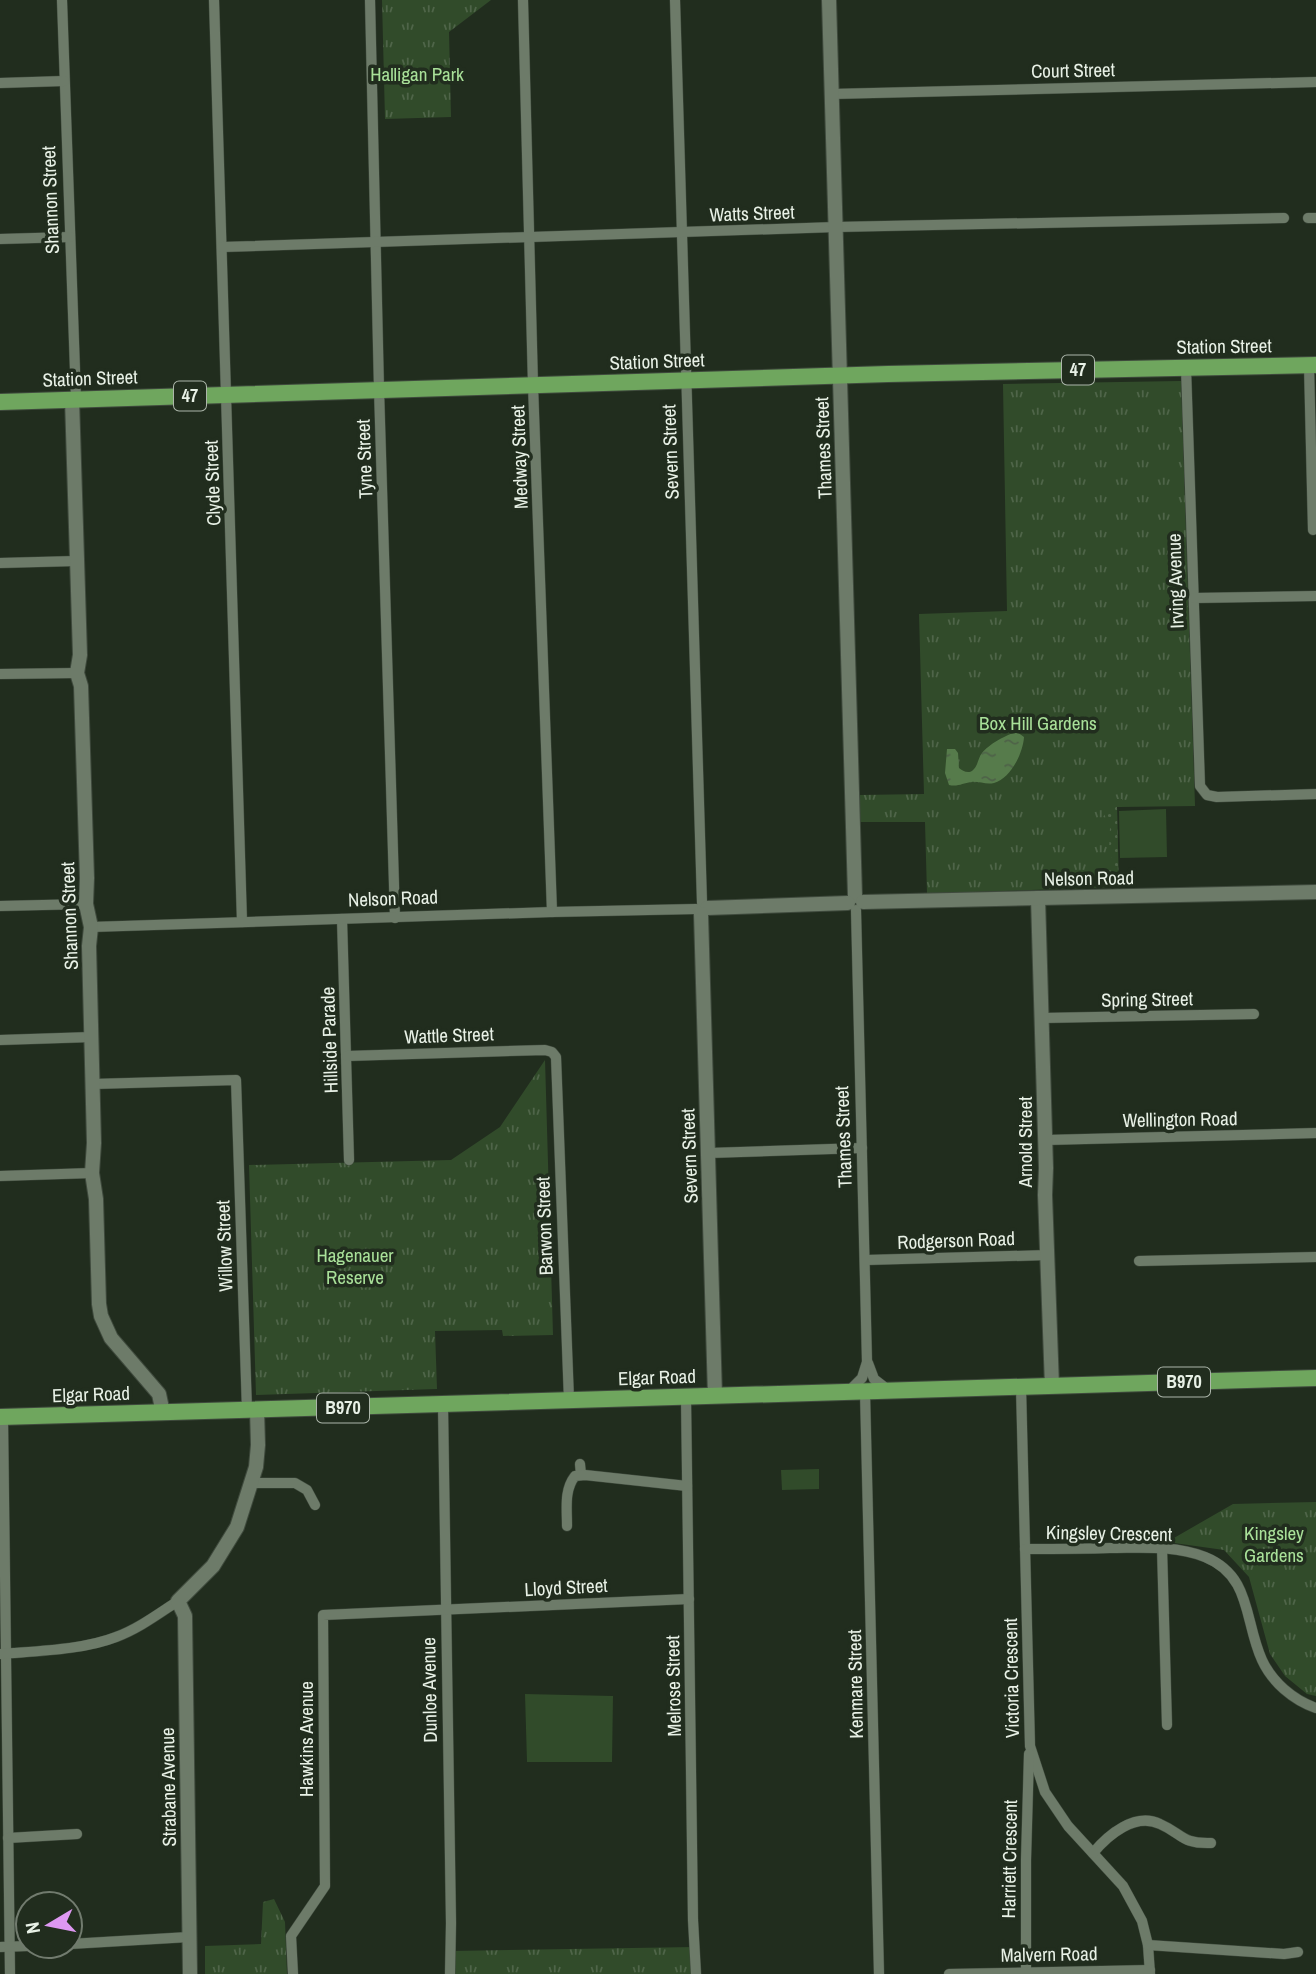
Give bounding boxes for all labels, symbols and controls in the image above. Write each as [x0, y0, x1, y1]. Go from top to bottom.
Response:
street label: Court Street [1031, 56, 1116, 84]
park label: Halligan Park [370, 61, 464, 87]
street label: Shannon Street [35, 145, 65, 255]
street label: Watts Street [709, 198, 796, 227]
street label: Station Street [1176, 332, 1273, 360]
street label: Station Street [609, 346, 706, 376]
road number: 47 [1062, 356, 1094, 384]
street label: Station Street [42, 363, 139, 393]
road number: 47 [174, 382, 206, 410]
street label: Thames Street [808, 396, 838, 500]
street label: Severn Street [655, 403, 685, 500]
street label: Medway Street [504, 404, 534, 509]
street label: Tyne Street [350, 418, 378, 499]
street label: Clyde Street [197, 439, 226, 526]
street label: Irving Avenue [1160, 533, 1190, 629]
park label: Box Hill Gardens [979, 710, 1097, 736]
street label: Shannon Street [54, 861, 84, 971]
street label: Nelson Road [1044, 864, 1134, 892]
street label: Nelson Road [348, 883, 438, 913]
street label: Spring Street [1101, 985, 1194, 1013]
street label: Hillside Parade [314, 986, 344, 1094]
street label: Wattle Street [404, 1020, 495, 1050]
street label: Thames Street [828, 1085, 858, 1189]
street label: Arnold Street [1012, 1096, 1038, 1188]
street label: Wellington Road [1122, 1105, 1238, 1133]
street label: Severn Street [674, 1107, 704, 1204]
street label: Barwon Street [529, 1176, 559, 1276]
street label: Willow Street [209, 1199, 239, 1292]
street label: Rodgerson Road [897, 1225, 1015, 1255]
park label: Hagenauer Reserve [316, 1242, 394, 1290]
street label: Elgar Road [618, 1363, 696, 1391]
road number: B970 [1158, 1367, 1210, 1396]
street label: Elgar Road [52, 1380, 130, 1408]
road number: B970 [317, 1394, 369, 1422]
street label: Kingsley Crescent [1046, 1519, 1173, 1547]
park label: Kingsley Gardens [1244, 1520, 1304, 1568]
street label: Lloyd Street [524, 1572, 609, 1602]
street label: Victoria Crescent [997, 1617, 1025, 1738]
street label: Kenmare Street [841, 1629, 869, 1739]
street label: Melrose Street [659, 1634, 687, 1737]
street label: Dunloe Avenue [415, 1637, 443, 1743]
street label: Hawkins Avenue [293, 1681, 319, 1797]
street label: Strabane Avenue [154, 1727, 182, 1847]
street label: Harriett Crescent [995, 1799, 1023, 1919]
north arrow [14, 1890, 84, 1960]
text: N [18, 1920, 46, 1936]
street label: Malvern Road [1000, 1940, 1098, 1968]

